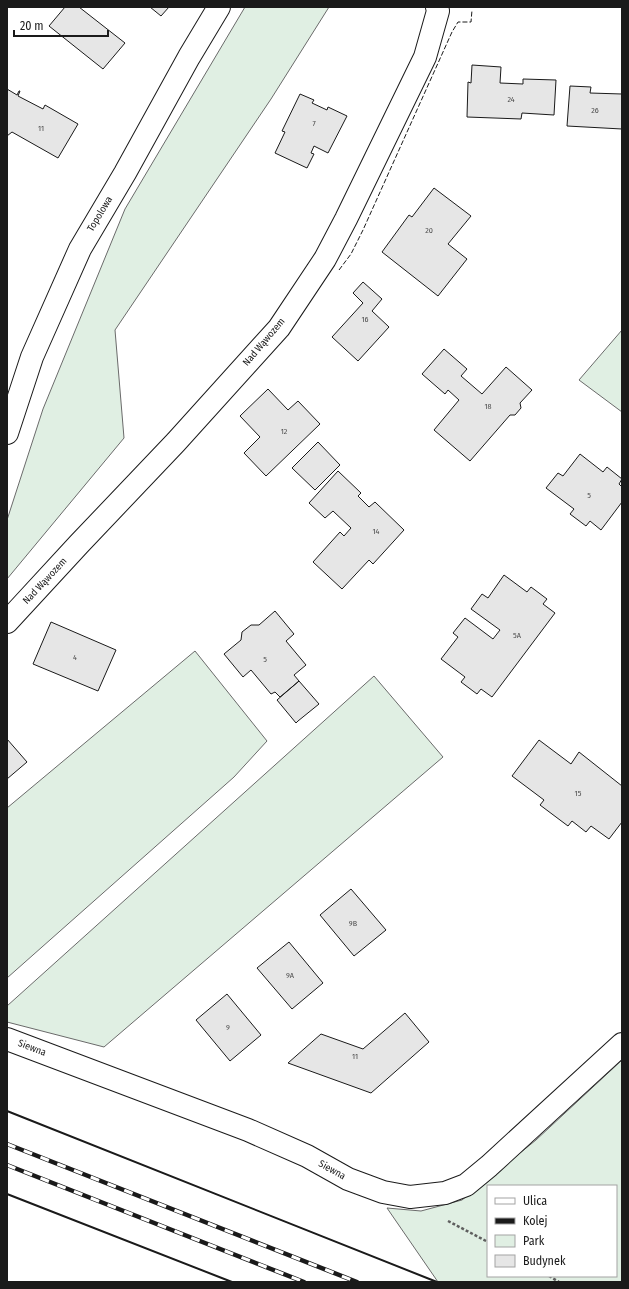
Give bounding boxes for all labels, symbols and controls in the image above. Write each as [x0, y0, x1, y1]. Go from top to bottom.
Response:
scale bar [14, 12, 108, 38]
text: 20 m [20, 19, 44, 33]
house number: 24 [507, 95, 515, 104]
house number: 26 [591, 106, 599, 115]
house number: 7 [312, 119, 316, 128]
house number: 11 [38, 124, 44, 133]
street label: Topolowa [85, 194, 115, 234]
house number: 20 [425, 226, 433, 235]
house number: 16 [361, 315, 369, 324]
street label: Nad Wąwozem [240, 316, 288, 368]
house number: 18 [484, 402, 492, 411]
house number: 12 [281, 427, 288, 436]
house number: 5 [587, 491, 591, 500]
house number: 14 [373, 527, 380, 536]
street label: Nad Wąwozem [20, 555, 70, 607]
house number: 5A [513, 631, 522, 640]
house number: 4 [73, 653, 77, 662]
house number: 5 [263, 655, 267, 664]
house number: 15 [575, 789, 582, 798]
house number: 9B [349, 919, 358, 928]
house number: 9A [286, 971, 295, 980]
house number: 9 [226, 1023, 230, 1032]
street label: Siewna [16, 1037, 48, 1059]
house number: 11 [352, 1052, 358, 1061]
street label: Siewna [316, 1158, 348, 1182]
legend [487, 1185, 617, 1277]
text: Ulica [523, 1194, 547, 1208]
text: Kolej [523, 1214, 548, 1228]
text: Park [523, 1234, 545, 1248]
text: Budynek [523, 1254, 566, 1268]

